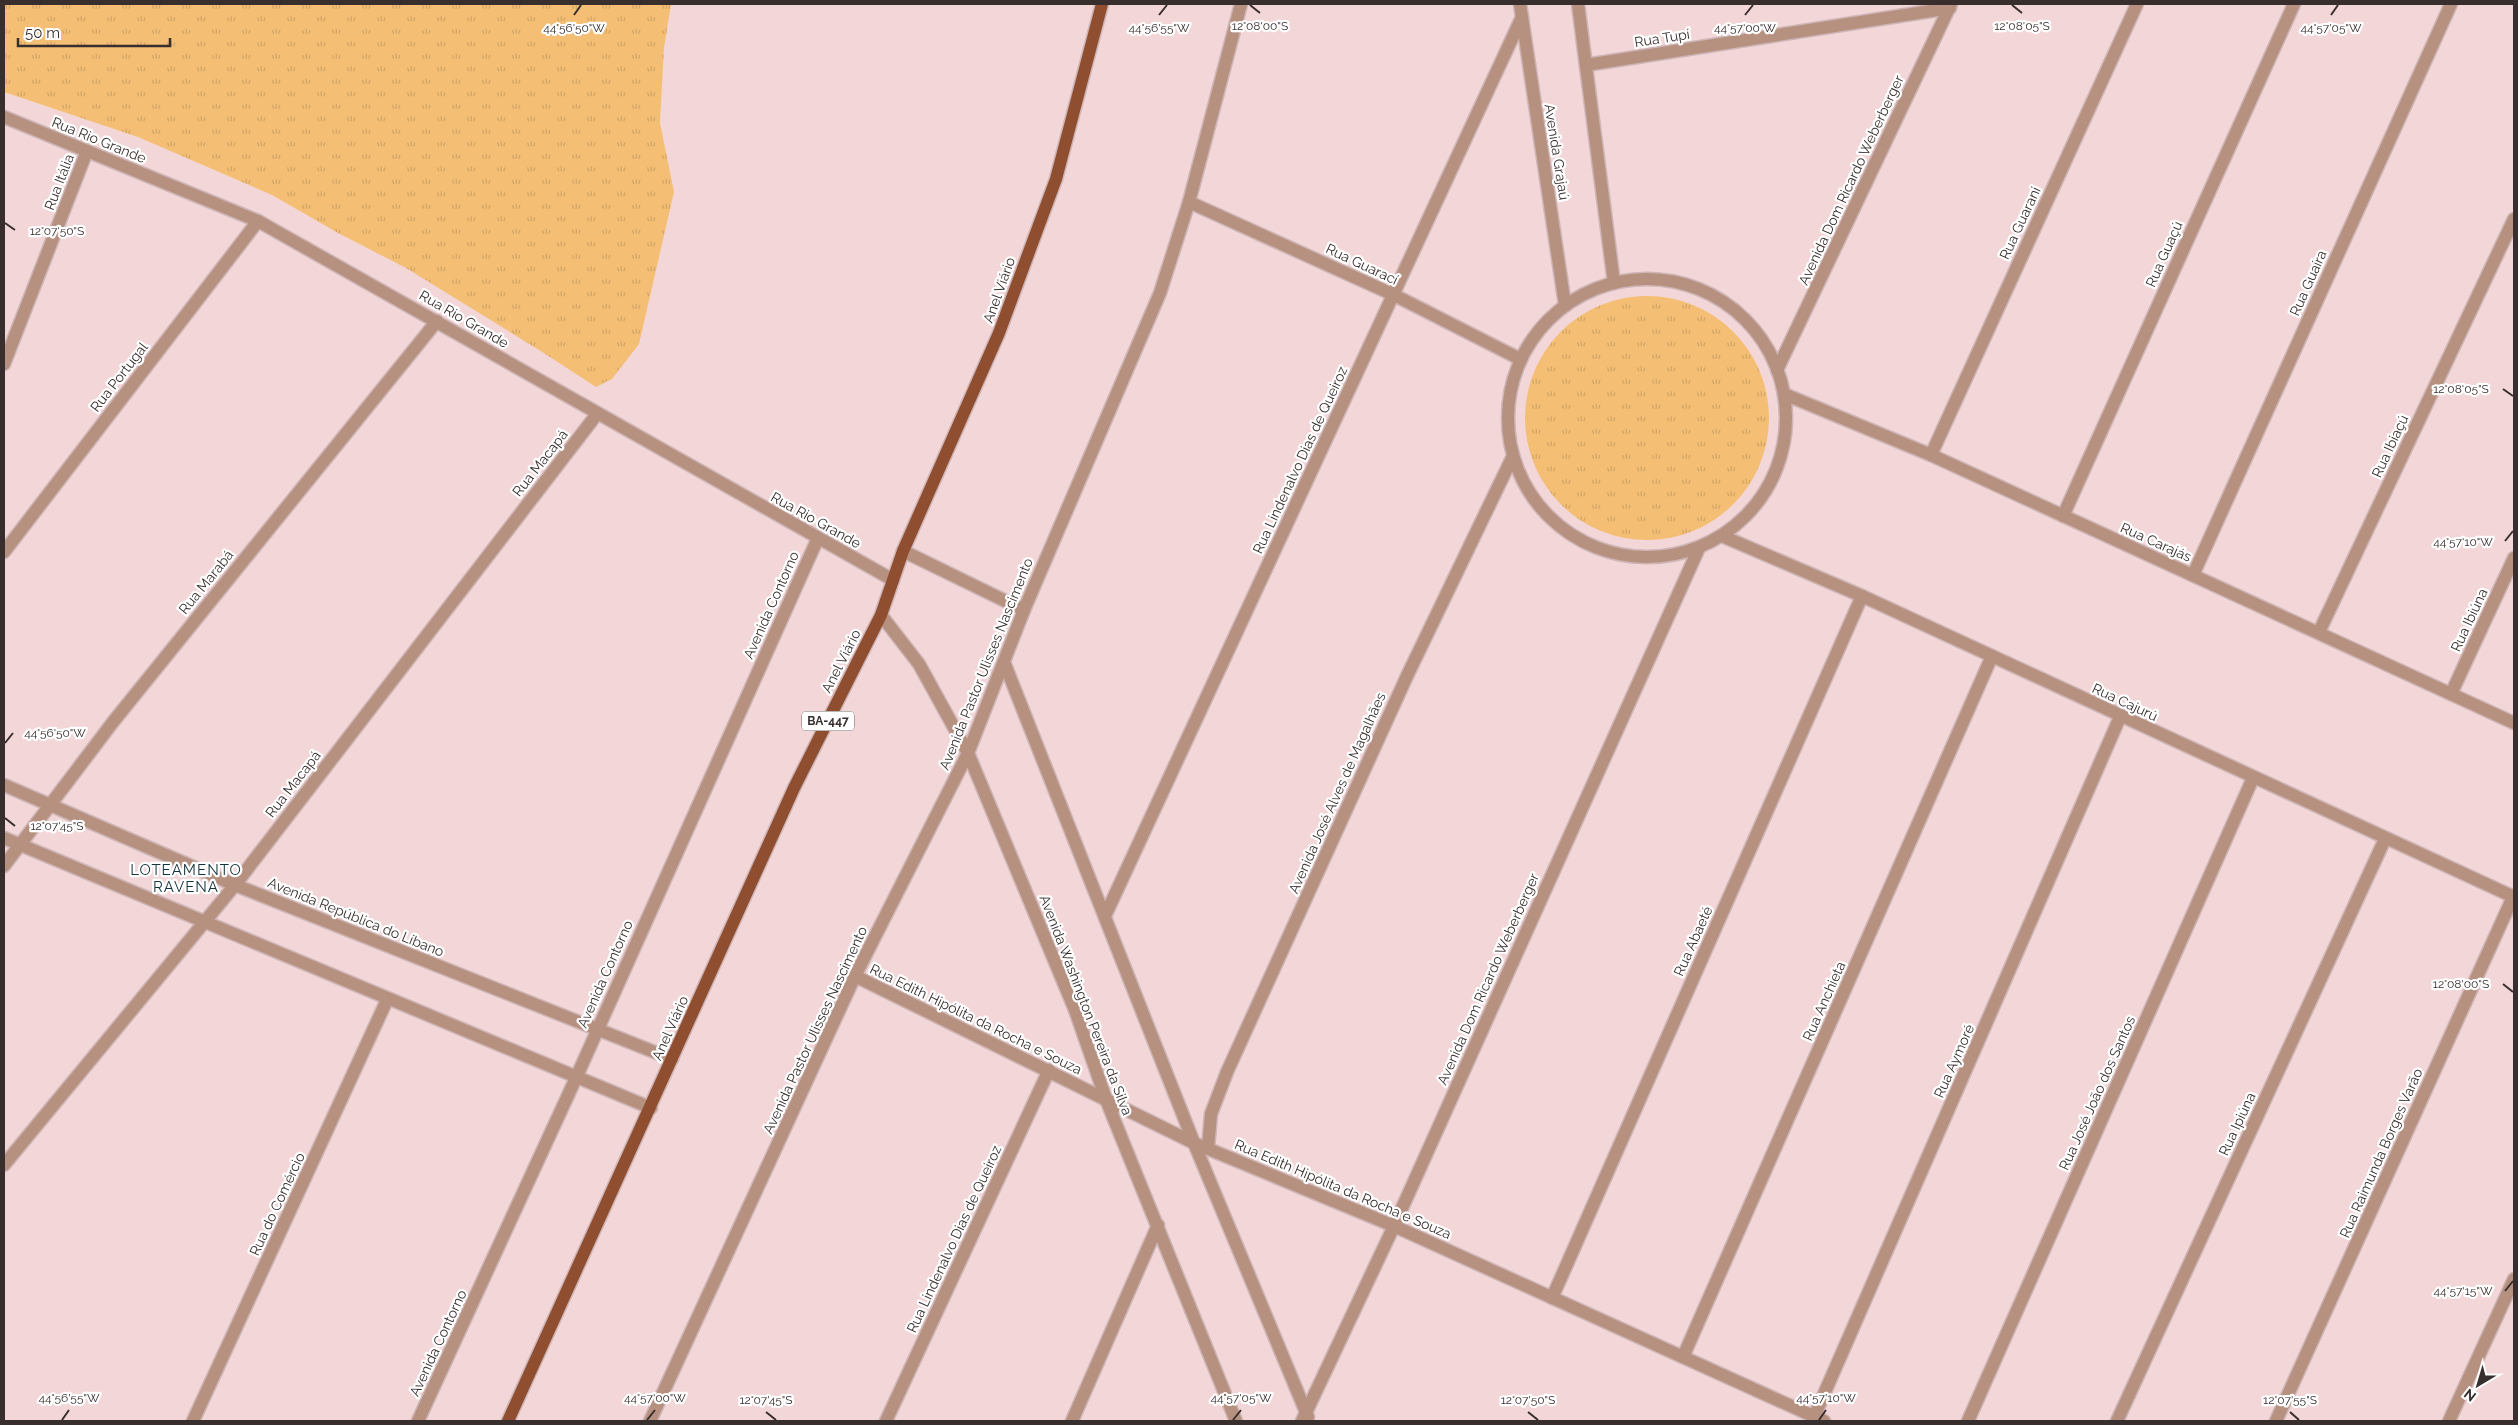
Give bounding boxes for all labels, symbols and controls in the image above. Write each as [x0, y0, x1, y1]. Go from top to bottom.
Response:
scale bar [18, 15, 170, 47]
text: 12°08'00"S [1232, 19, 1288, 33]
text: 12°08'05"S [1994, 19, 2050, 33]
text: 44°56'50"W [543, 21, 605, 35]
text: 44°56'55"W [1129, 21, 1190, 35]
text: 44°57'00"W [1714, 21, 1776, 35]
text: 44°57'05"W [2300, 21, 2362, 35]
text: 50 m [25, 24, 60, 42]
street label: Rua Tupí [1633, 26, 1692, 50]
street label: Avenida Dom Ricardo Weberberger [1795, 72, 1907, 287]
street label: Avenida Grajaú [1541, 103, 1573, 201]
street label: Rua Rio Grande [50, 114, 148, 166]
street label: Rua Itália [41, 152, 77, 212]
street label: Rua Guarani [1996, 184, 2044, 262]
street label: Rua Guaçú [2142, 219, 2186, 289]
text: 12°07'50"S [30, 224, 84, 238]
street label: Rua Guarací [1323, 240, 1401, 288]
street label: Rua Guaíra [2286, 248, 2330, 318]
street label: Anel Viário [980, 255, 1018, 325]
street label: Rua Rio Grande [417, 287, 511, 351]
street label: Rua Portugal [87, 339, 151, 415]
street label: Rua Lindenalvo Dias de Queiroz [1250, 364, 1351, 556]
text: 12°08'05"S [2433, 382, 2489, 396]
street label: Rua Ibiaçú [2369, 412, 2411, 480]
street label: Rua Macapá [509, 427, 571, 499]
street label: Rua Rio Grande [768, 489, 864, 551]
street label: Rua Carajás [2118, 519, 2194, 565]
text: 44°57'10"W [2433, 535, 2493, 549]
street label: Rua Marabá [175, 547, 237, 617]
street label: Avenida Contorno [740, 549, 802, 661]
street label: Avenida Pastor Ulisses Nascimento [936, 556, 1036, 772]
street label: Rua Ibiúna [2447, 586, 2491, 654]
street label: Anel Viário [818, 627, 864, 695]
street label: Rua Cajurú [2090, 680, 2160, 724]
street label: Avenida José Alves de Magalhães [1285, 690, 1389, 896]
road number: BA-447 [802, 711, 854, 730]
text: 44°56'50"W [24, 726, 86, 740]
street label: Rua Macapá [262, 748, 324, 820]
text: 12°07'45"S [30, 819, 84, 833]
district label: LOTEAMENTO RAVENA [130, 861, 242, 896]
street label: Avenida Dom Ricardo Weberberger [1434, 871, 1542, 1087]
street label: Avenida República do Líbano [266, 874, 446, 960]
street label: Avenida Washington Pereira da Silva [1036, 893, 1136, 1117]
street label: Rua Abaeté [1670, 904, 1716, 978]
street label: Avenida Contorno [574, 918, 636, 1030]
street label: Avenida Pastor Ulisses Nascimento [760, 924, 870, 1136]
street label: Rua Anchieta [1799, 959, 1849, 1043]
street label: Rua Edith Hipólita da Rocha e Souza [867, 961, 1085, 1077]
text: 12°08'00"S [2433, 977, 2489, 991]
street label: Anel Viário [649, 993, 691, 1063]
street label: Rua José João dos Santos [2056, 1013, 2138, 1173]
street label: Rua Aymoré [1931, 1022, 1977, 1100]
street label: Rua Raimunda Borges Varão [2336, 1066, 2426, 1240]
street label: Rua Ipiúna [2215, 1090, 2259, 1158]
street label: Rua Edith Hipólita da Rocha e Souza [1232, 1136, 1454, 1242]
street label: Rua Lindenalvo Dias de Queiroz [904, 1143, 1005, 1335]
street label: Rua do Comércio [246, 1150, 308, 1258]
text: 44°57'15"W [2434, 1284, 2493, 1298]
street label: Avenida Contorno [406, 1287, 470, 1399]
north arrow [2453, 1360, 2503, 1410]
text: N [2461, 1386, 2479, 1405]
text: 44°56'55"W [39, 1391, 100, 1405]
text: 44°57'00"W [624, 1391, 686, 1405]
text: 44°57'05"W [1210, 1391, 1272, 1405]
text: 44°57'10"W [1796, 1391, 1856, 1405]
text: 12°07'45"S [739, 1393, 793, 1407]
text: 12°07'50"S [1501, 1393, 1555, 1407]
text: 12°07'55"S [2263, 1393, 2317, 1407]

